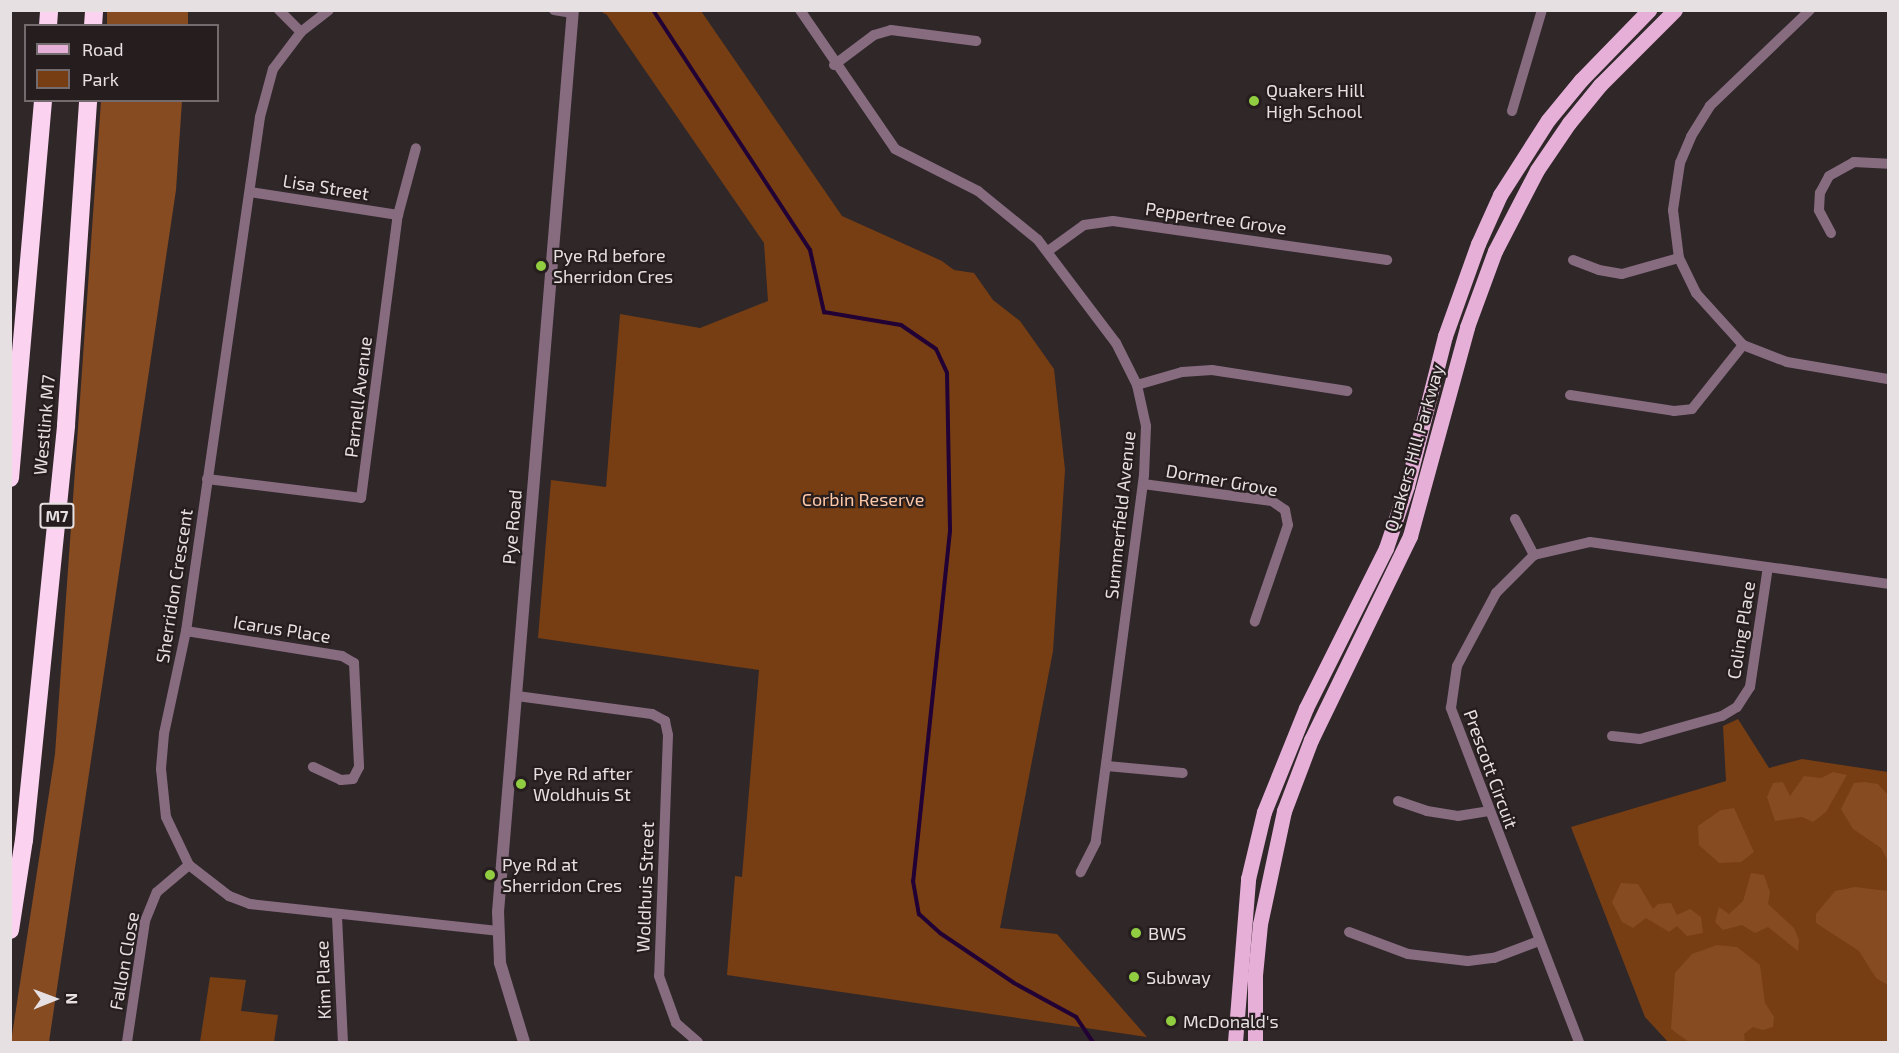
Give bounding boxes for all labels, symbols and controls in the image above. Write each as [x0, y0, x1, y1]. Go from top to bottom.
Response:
legend [24, 24, 219, 102]
text: Road [82, 38, 123, 60]
text: Park [82, 68, 119, 90]
place label: Quakers Hill High School [1266, 80, 1364, 122]
marker: Quakers Hill High School [1247, 94, 1261, 108]
street label: Lisa Street [281, 170, 371, 204]
street label: Peppertree Grove [1144, 197, 1288, 239]
place label: Pye Rd before Sherridon Cres [553, 245, 673, 288]
marker: Pye Rd before Sherridon Cres [534, 259, 548, 273]
street label: Parnell Avenue [340, 335, 376, 459]
street label: Quakers Hill Parkway [1380, 362, 1448, 534]
street label: Westlink M7 [29, 374, 59, 476]
street label: Summerfield Avenue [1100, 430, 1140, 600]
street label: Dormer Grove [1164, 460, 1280, 500]
park label: Corbin Reserve [802, 488, 924, 510]
street label: Pye Road [498, 489, 526, 565]
road number: M7 [39, 503, 75, 529]
street label: Sherridon Crescent [151, 507, 197, 665]
street label: Coling Place [1723, 579, 1759, 681]
street label: Icarus Place [232, 611, 332, 647]
street label: Prescott Circuit [1459, 707, 1523, 831]
place label: Pye Rd after Woldhuis St [533, 763, 633, 806]
marker: Pye Rd after Woldhuis St [514, 777, 528, 791]
street label: Woldhuis Street [632, 821, 658, 953]
place label: Pye Rd at Sherridon Cres [502, 854, 622, 896]
marker: Pye Rd at Sherridon Cres [483, 868, 497, 882]
street label: Fallon Close [105, 910, 143, 1012]
place label: BWS [1148, 922, 1186, 944]
marker: BWS [1129, 926, 1143, 940]
street label: Kim Place [311, 940, 335, 1020]
place label: Subway [1146, 966, 1211, 988]
north arrow [24, 969, 84, 1029]
marker: Subway [1127, 970, 1141, 984]
text: N [63, 993, 82, 1005]
place label: McDonald's [1183, 1010, 1279, 1032]
marker: McDonald's [1164, 1014, 1178, 1028]

